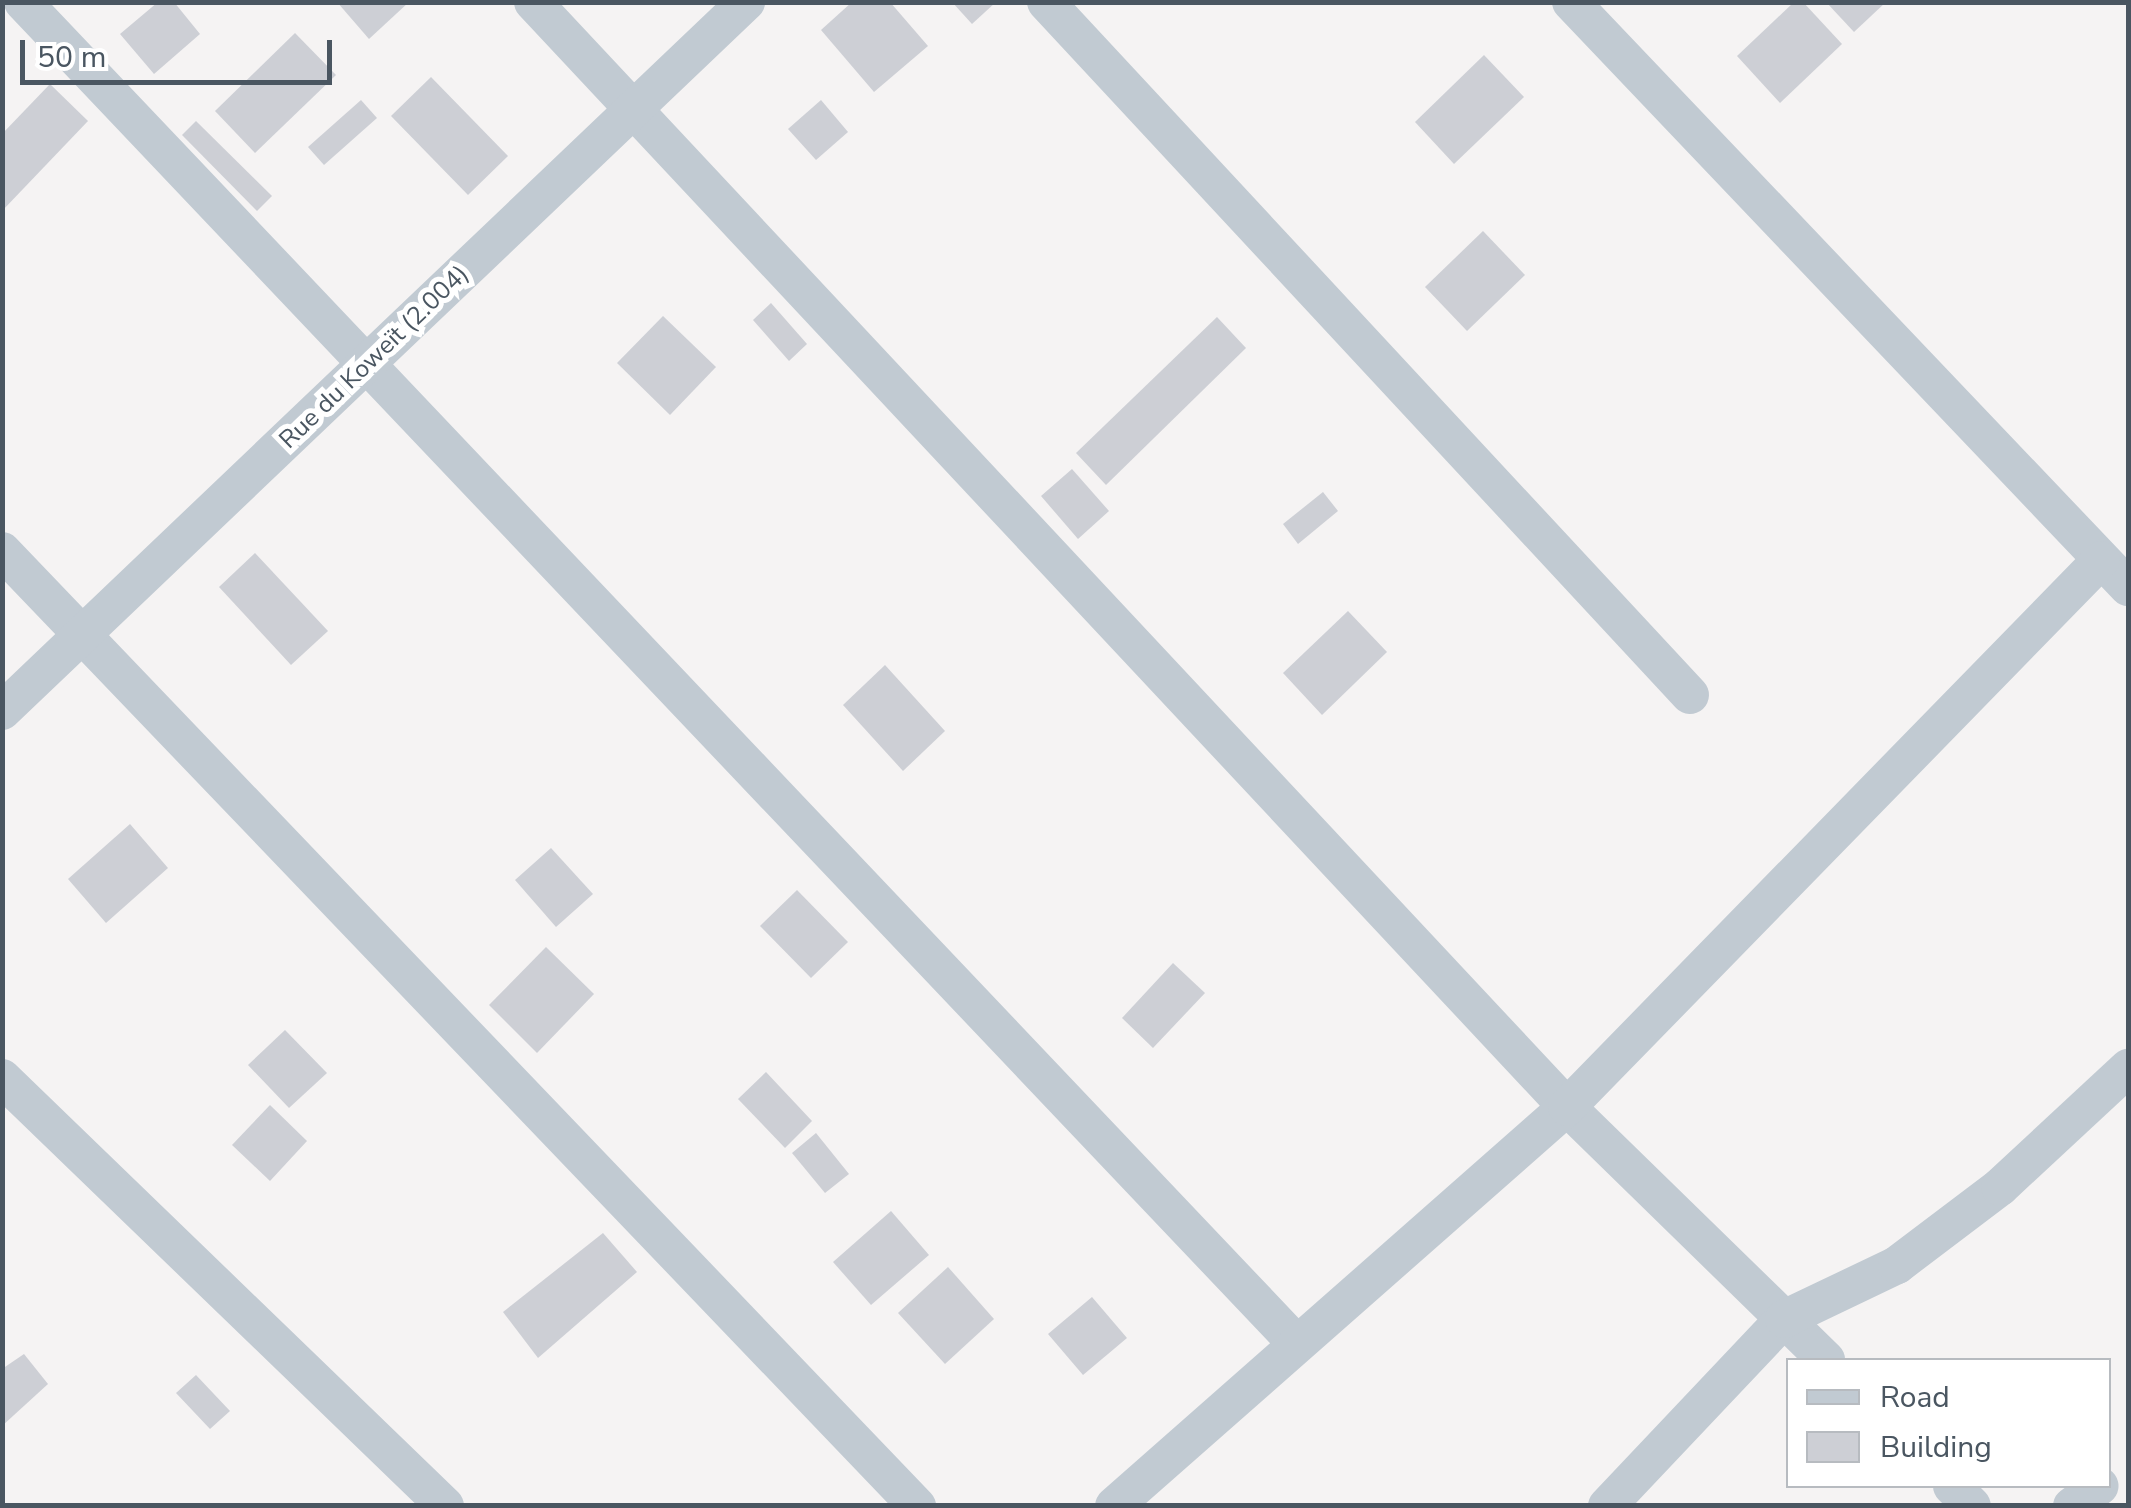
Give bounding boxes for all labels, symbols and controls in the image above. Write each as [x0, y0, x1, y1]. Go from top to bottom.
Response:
scale bar [25, 20, 338, 82]
text: 50 m [37, 37, 106, 78]
street label: Rue du Koweït (2.004) [273, 259, 475, 455]
legend [1786, 1358, 2111, 1488]
text: Road [1880, 1377, 1950, 1418]
text: Building [1880, 1427, 1992, 1468]

